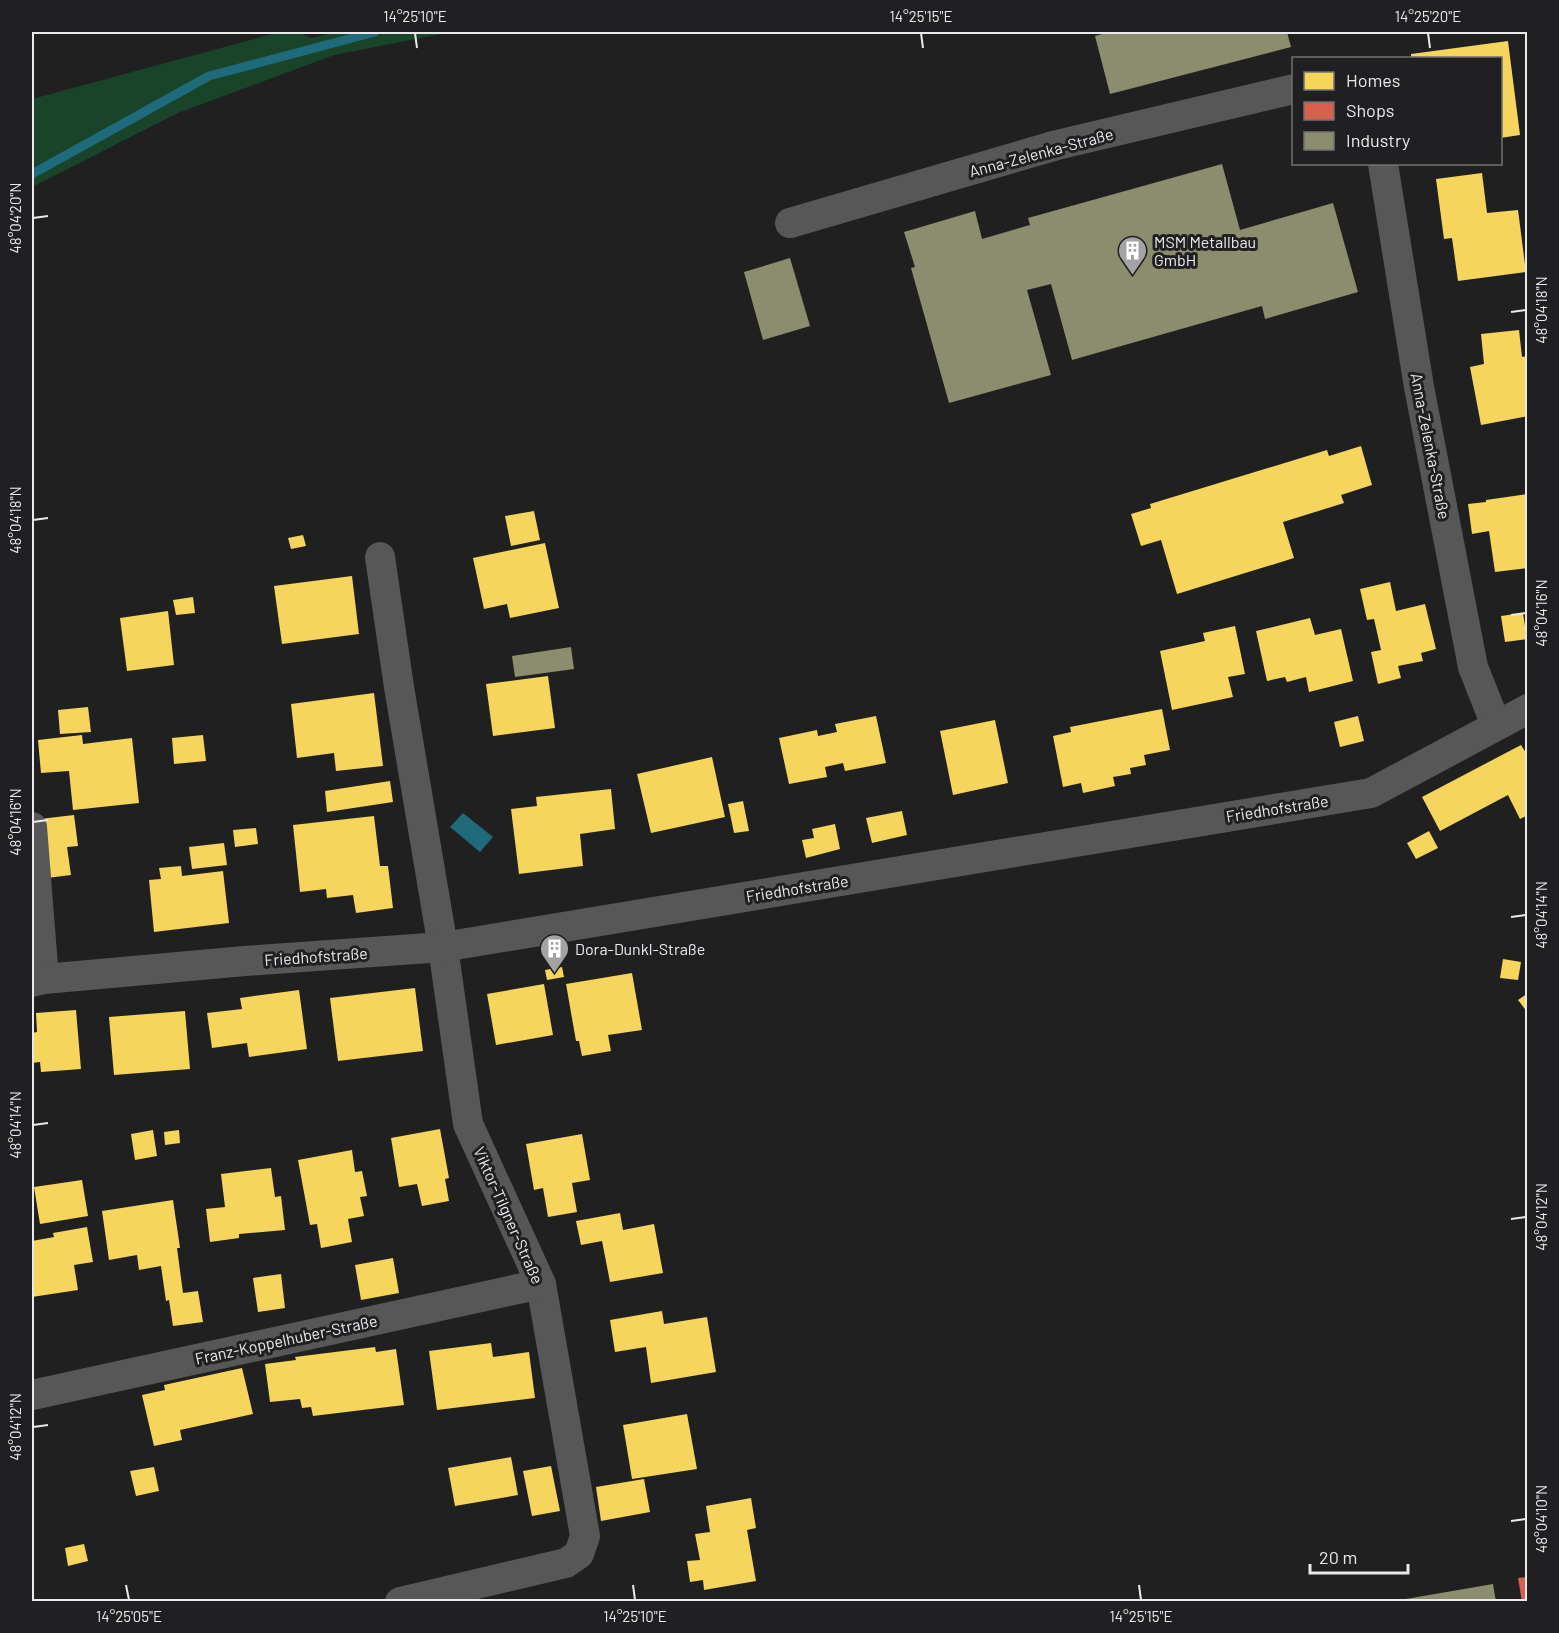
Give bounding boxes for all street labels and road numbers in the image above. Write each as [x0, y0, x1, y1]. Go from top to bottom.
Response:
street label: Anna-Zelenka-Straße [967, 124, 1115, 180]
street label: Anna-Zelenka-Straße [1408, 371, 1454, 521]
street label: Friedhofstraße [1224, 791, 1330, 825]
street label: Friedhofstraße [744, 871, 850, 905]
street label: Friedhofstraße [264, 943, 368, 969]
street label: Viktor-Tilgner-Straße [470, 1144, 548, 1286]
street label: Franz-Koppelhuber-Straße [193, 1310, 379, 1368]

